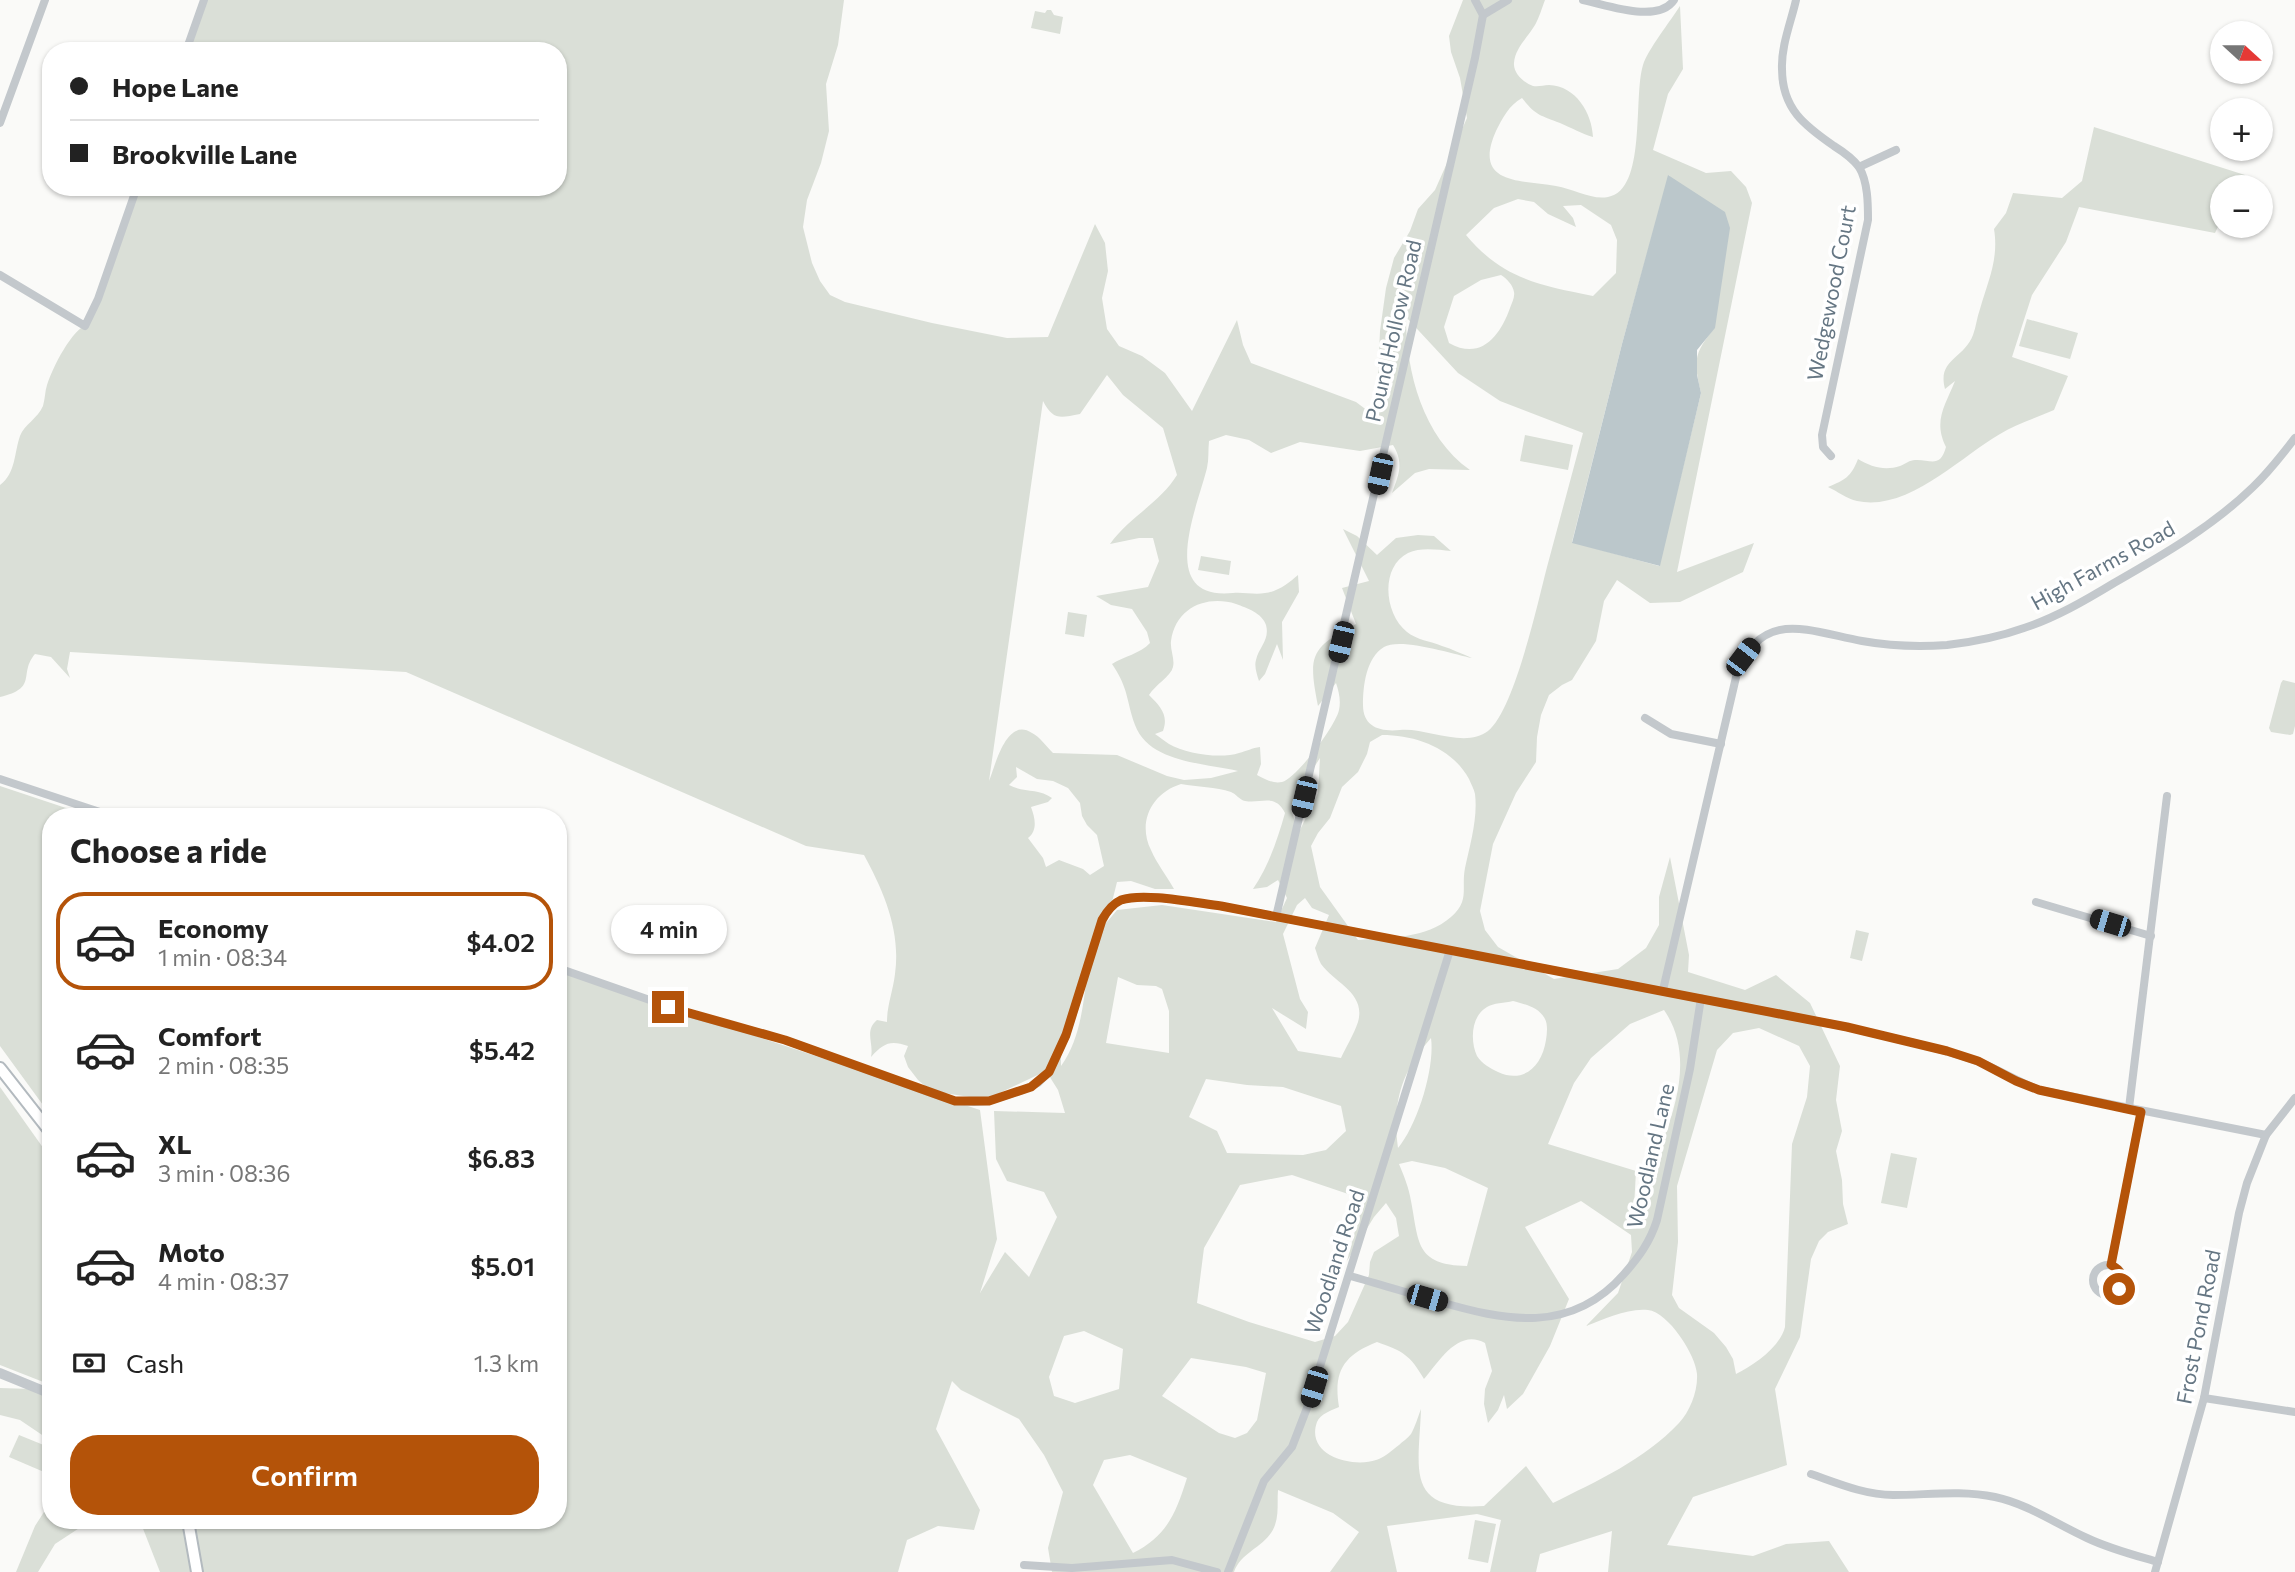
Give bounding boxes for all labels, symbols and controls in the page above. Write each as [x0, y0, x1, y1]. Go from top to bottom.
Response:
north arrow [2210, 21, 2273, 84]
map controls [2210, 21, 2273, 238]
text: Hope Lane [112, 71, 239, 102]
button: + [2210, 98, 2273, 161]
text: Brookville Lane [112, 138, 297, 169]
button: − [2210, 175, 2273, 238]
street label: Wedgewood Court [1801, 203, 1860, 383]
street label: Pound Hollow Road [1359, 237, 1426, 424]
car [1366, 451, 1395, 497]
street label: High Farms Road [2026, 515, 2179, 615]
car [1327, 619, 1356, 665]
car [1722, 634, 1765, 680]
car [1290, 774, 1319, 820]
text: Choose a ride [70, 830, 267, 870]
callout: 4 min [610, 906, 726, 954]
car [2087, 907, 2134, 939]
icon: car [74, 910, 137, 973]
text: Economy [158, 912, 269, 943]
text: 4 min [640, 915, 698, 943]
text: $4.02 [467, 926, 535, 957]
text: 1 min · 08:34 [158, 943, 287, 971]
route end [652, 991, 684, 1023]
icon: car [74, 1018, 137, 1081]
text: Comfort [158, 1020, 261, 1051]
text: $5.42 [469, 1034, 535, 1065]
text: 2 min · 08:35 [158, 1051, 289, 1079]
street label: Woodland Lane [1621, 1081, 1678, 1230]
icon: car [74, 1126, 137, 1189]
text: XL [158, 1128, 192, 1159]
text: $6.83 [467, 1142, 535, 1173]
text: 3 min · 08:36 [158, 1159, 290, 1187]
street label: Woodland Road [1298, 1186, 1369, 1337]
icon: car [74, 1234, 137, 1297]
text: Moto [158, 1236, 225, 1267]
street label: Frost Pond Road [2170, 1247, 2225, 1406]
text: $5.01 [471, 1250, 535, 1281]
text: 4 min · 08:37 [158, 1267, 289, 1295]
route start [2103, 1273, 2135, 1305]
car [1404, 1282, 1451, 1314]
icon: cash [70, 1344, 108, 1382]
text: Cash [126, 1347, 184, 1378]
text: 1.3 km [474, 1349, 539, 1377]
car [1298, 1364, 1331, 1410]
button: Confirm [70, 1435, 539, 1515]

